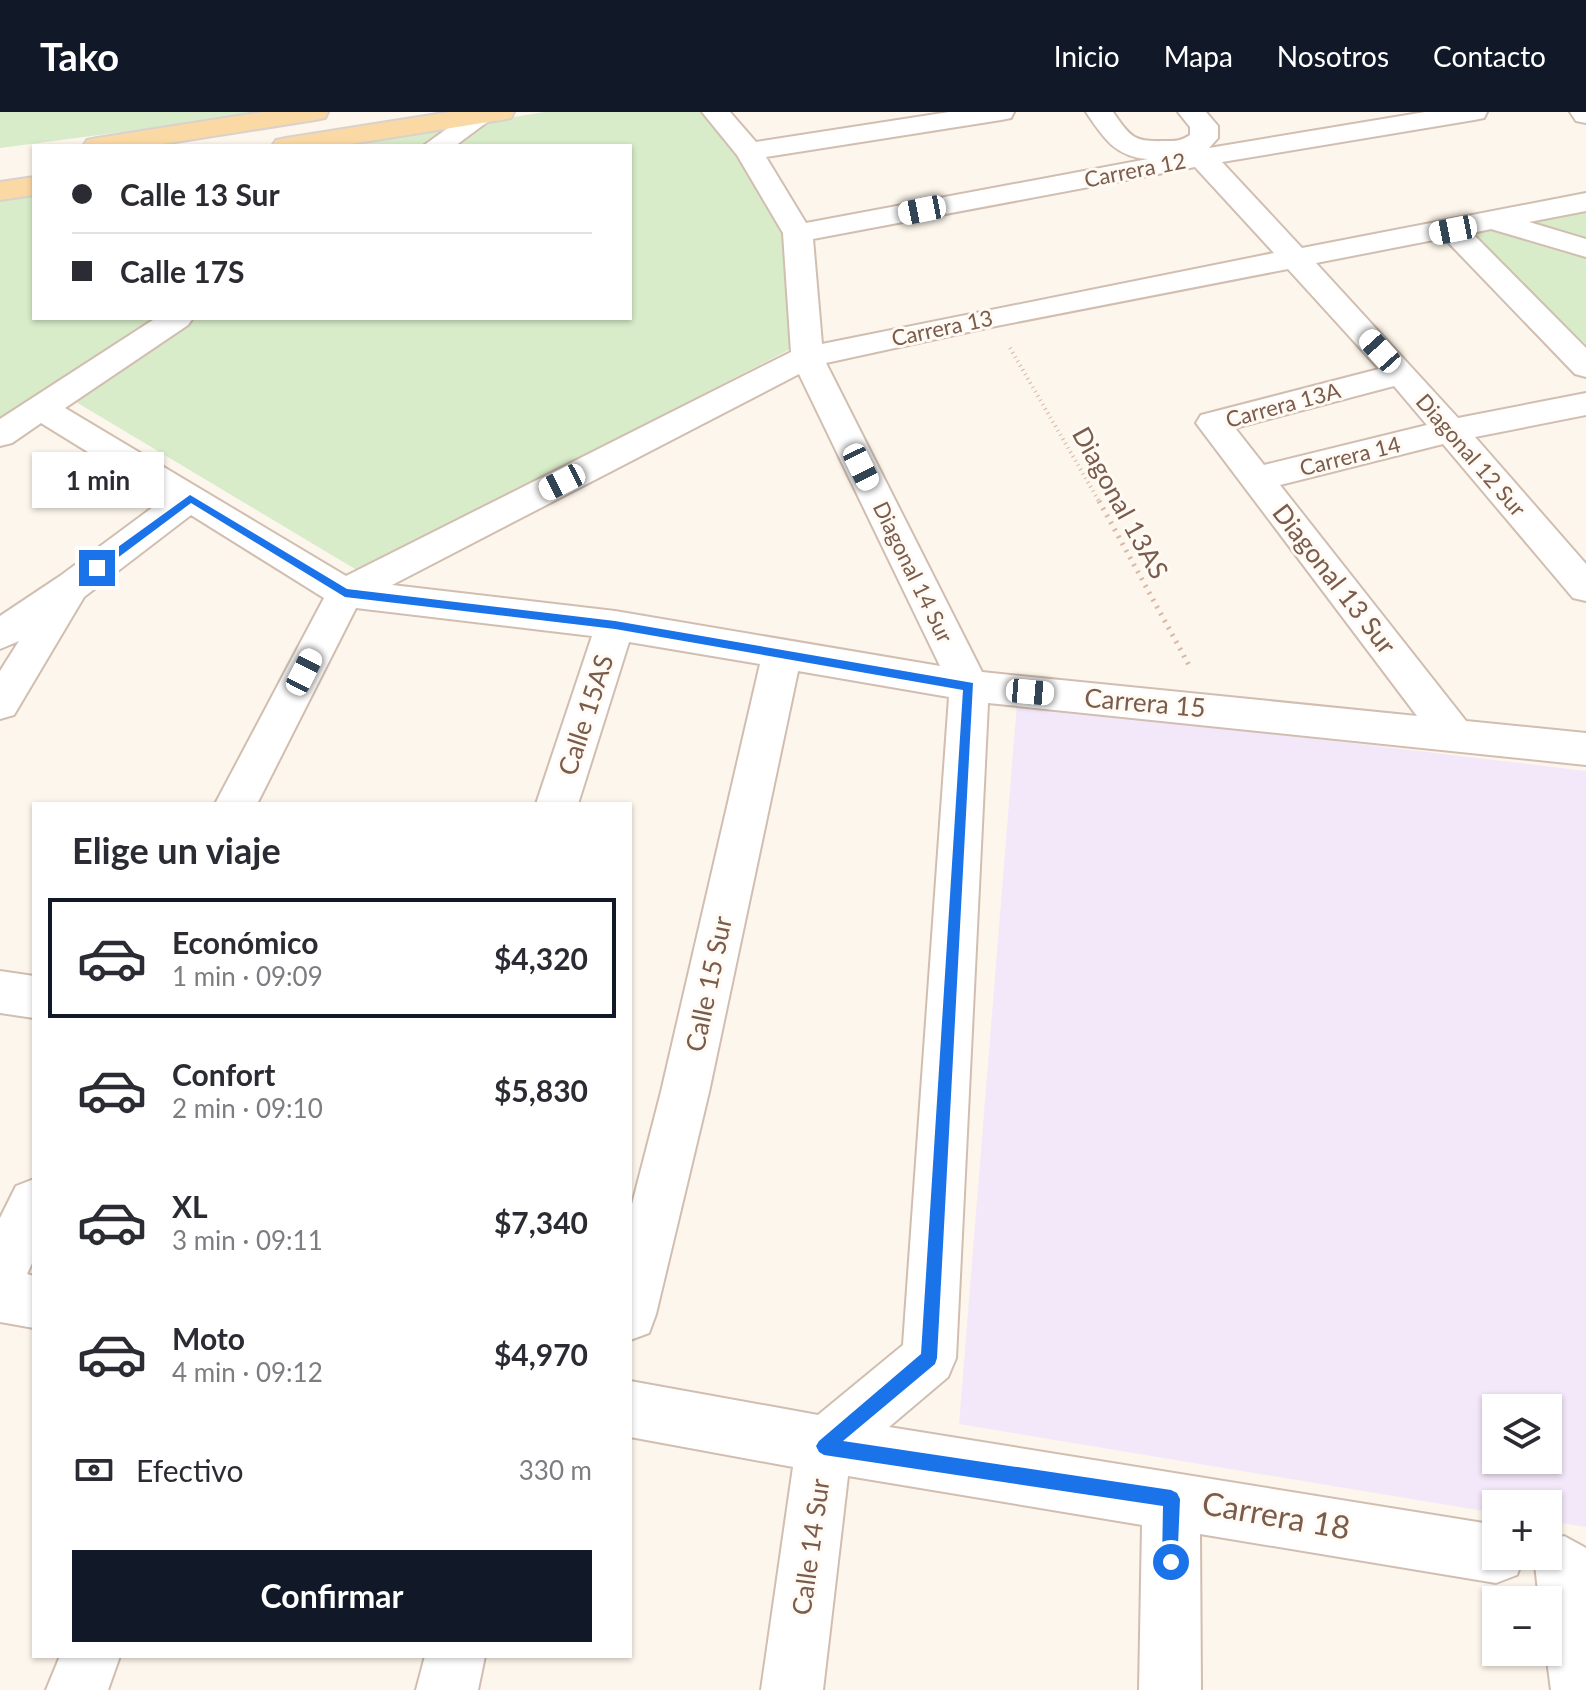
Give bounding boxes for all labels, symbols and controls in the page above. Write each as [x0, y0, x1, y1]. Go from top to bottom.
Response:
text: Tako [40, 33, 119, 79]
text: Inicio [1054, 39, 1120, 73]
text: Mapa [1164, 39, 1233, 73]
text: Nosotros [1277, 39, 1389, 73]
text: Contacto [1433, 39, 1546, 73]
street label: Carrera 12 [1082, 146, 1188, 193]
text: Calle 13 Sur [120, 176, 280, 212]
car [896, 194, 948, 226]
car [1427, 214, 1479, 246]
text: Calle 17S [120, 253, 245, 289]
street label: Carrera 13 [889, 304, 995, 351]
car [1355, 325, 1405, 377]
street label: Carrera 13A [1223, 376, 1343, 433]
street label: Diagonal 12 Sur [1411, 388, 1532, 522]
street label: Diagonal 13AS [1066, 421, 1176, 584]
street label: Carrera 14 [1297, 430, 1403, 481]
car [840, 440, 882, 494]
callout: 1 min [31, 452, 163, 508]
car [535, 460, 589, 504]
text: 1 min [66, 464, 130, 496]
street label: Diagonal 14 Sur [868, 497, 959, 647]
street label: Diagonal 13 Sur [1266, 497, 1404, 660]
route end [79, 550, 115, 586]
car [282, 645, 326, 699]
street label: Calle 15AS [551, 650, 620, 779]
car [1005, 678, 1055, 706]
street label: Carrera 15 [1083, 681, 1207, 723]
text: Elige un viaje [72, 828, 281, 872]
street label: Calle 15 Sur [678, 913, 738, 1054]
icon: car [76, 922, 148, 994]
text: Económico [172, 924, 318, 960]
text: $4,320 [494, 940, 588, 976]
text: 1 min · 09:09 [172, 960, 323, 992]
icon: car [76, 1054, 148, 1126]
text: Confort [172, 1056, 275, 1092]
text: $5,830 [494, 1072, 588, 1108]
text: 2 min · 09:10 [172, 1092, 323, 1124]
icon: car [76, 1186, 148, 1258]
text: XL [172, 1188, 208, 1224]
text: $7,340 [494, 1204, 588, 1240]
text: 3 min · 09:11 [172, 1224, 323, 1256]
icon: car [76, 1318, 148, 1390]
text: Moto [172, 1320, 245, 1356]
text: $4,970 [494, 1336, 588, 1372]
text: 4 min · 09:12 [172, 1356, 323, 1388]
map controls [1482, 1394, 1562, 1666]
button: layers [1482, 1394, 1562, 1474]
icon: cash [72, 1448, 116, 1492]
text: Efectivo [136, 1452, 243, 1488]
text: 330 m [519, 1454, 592, 1486]
street label: Calle 14 Sur [785, 1476, 836, 1617]
street label: Carrera 18 [1199, 1482, 1353, 1547]
button: + [1482, 1490, 1562, 1570]
route start [1153, 1544, 1189, 1580]
button: Confirmar [72, 1550, 592, 1642]
button: − [1482, 1586, 1562, 1666]

